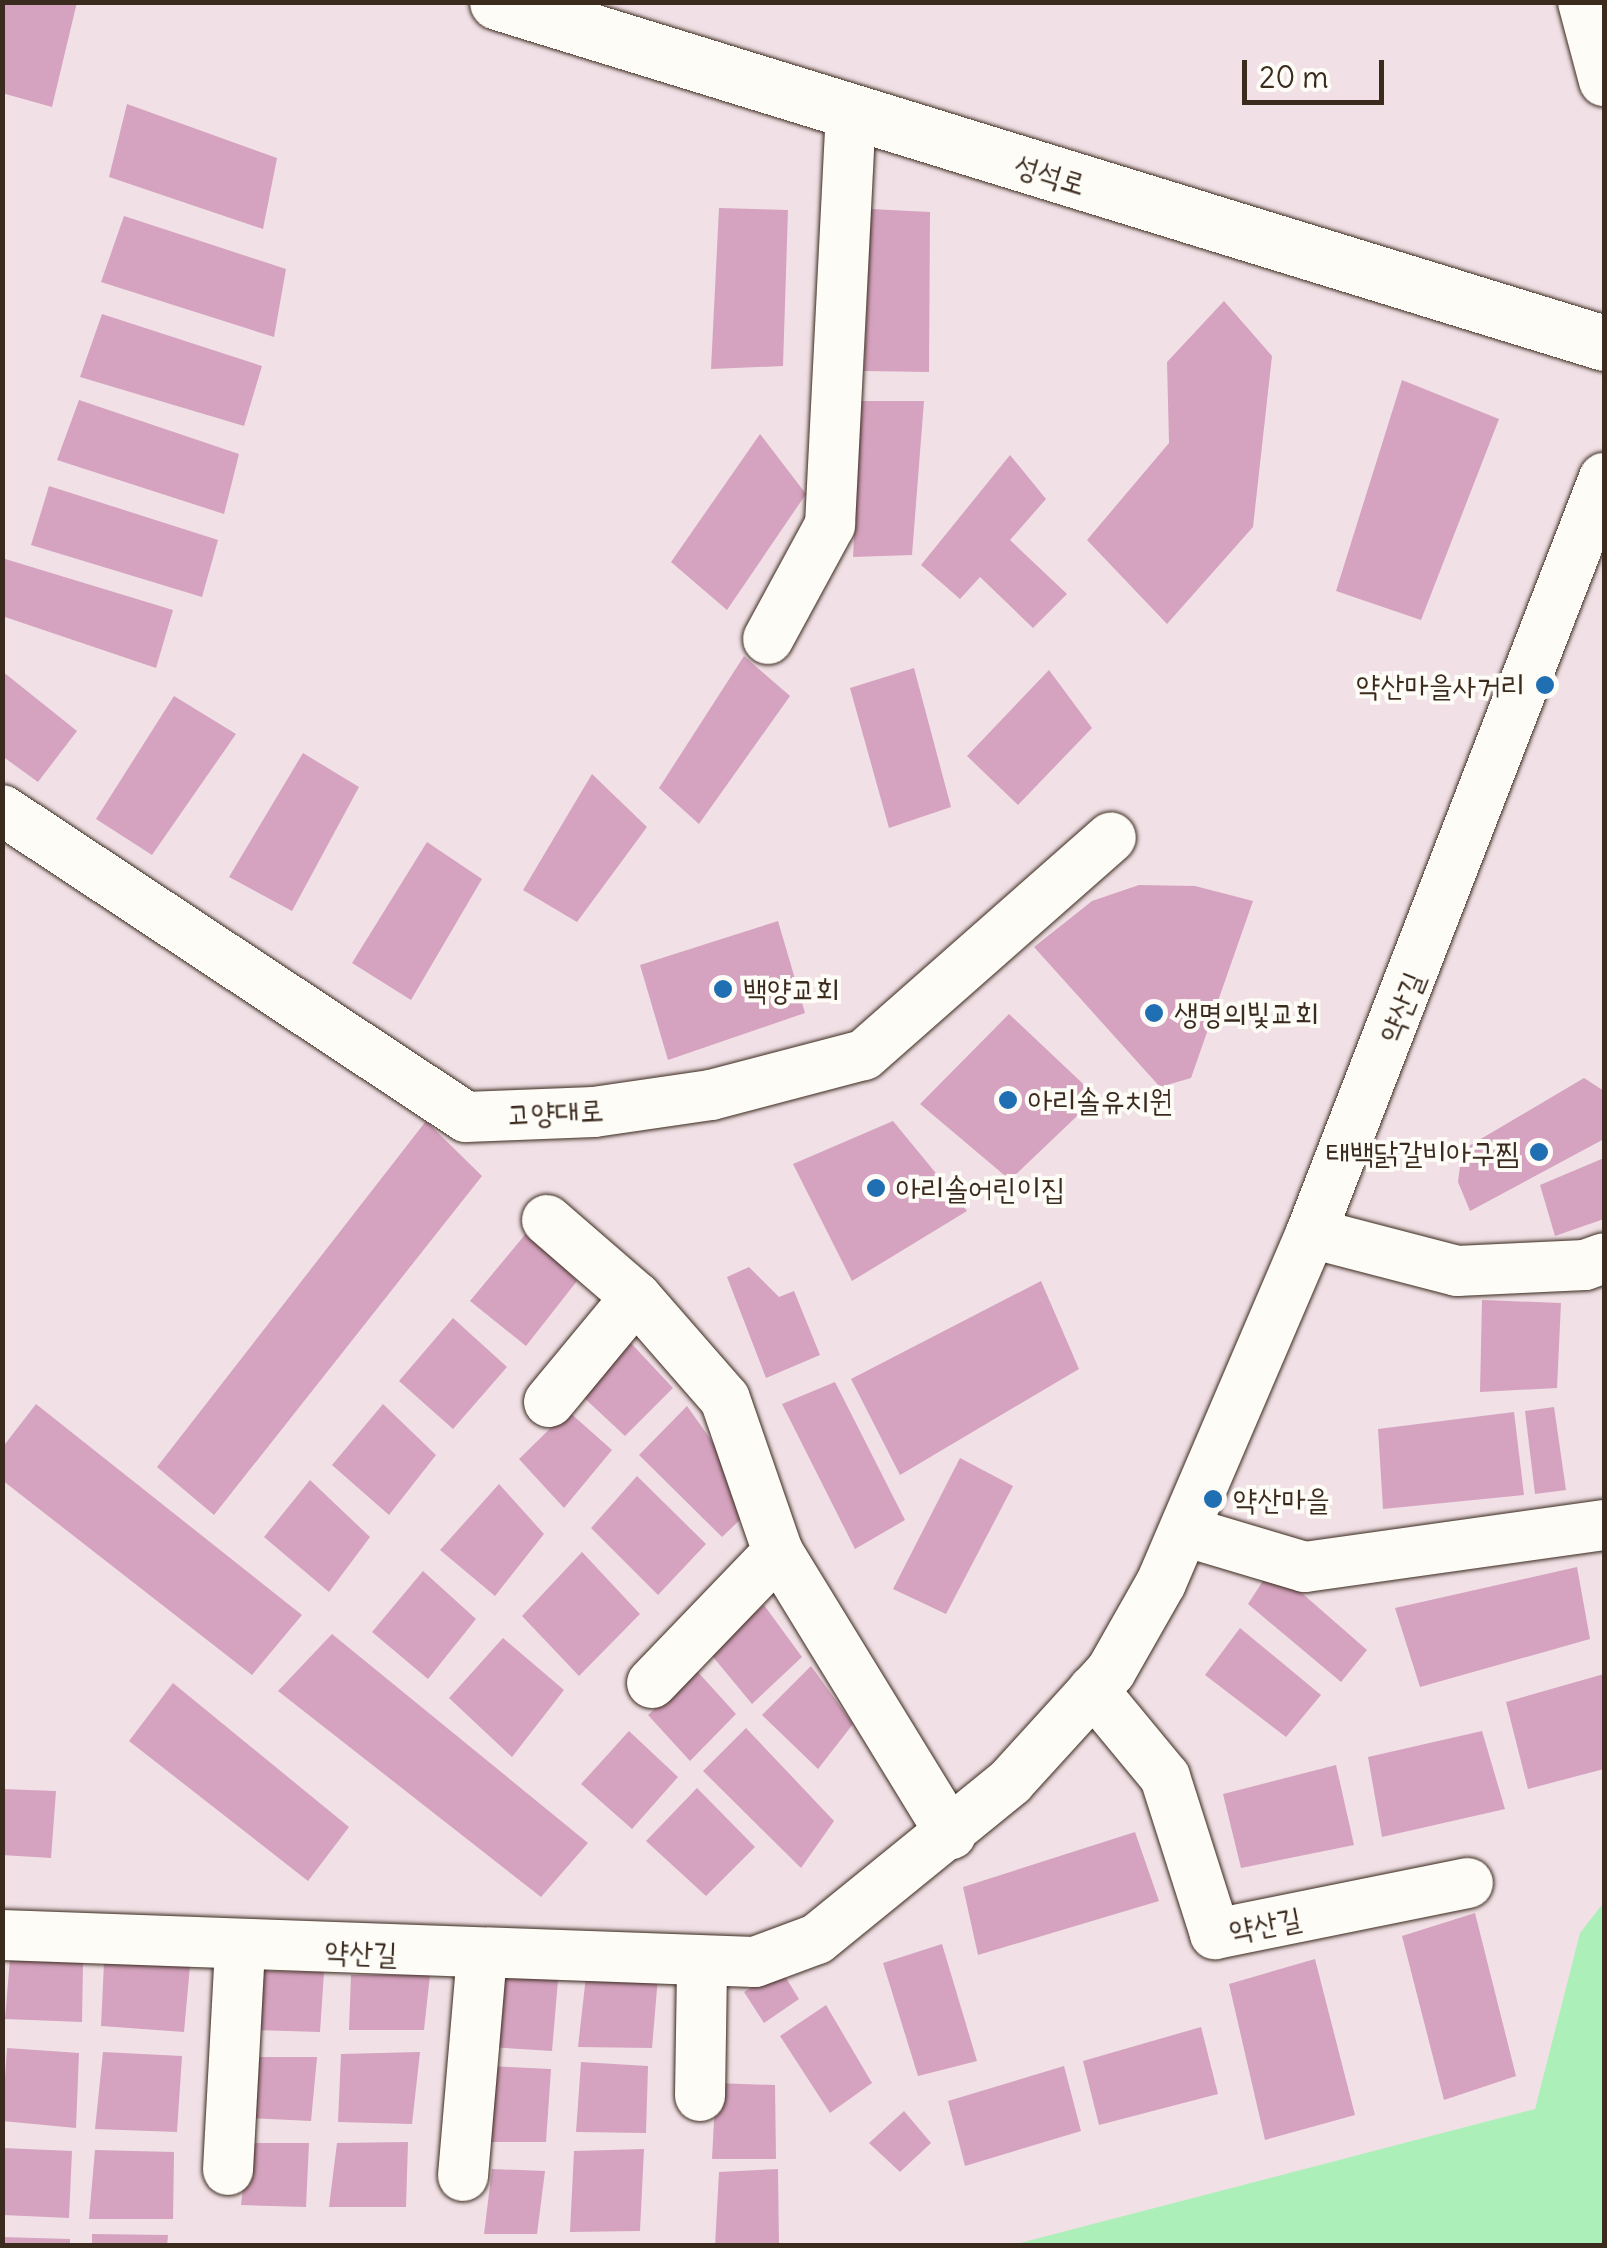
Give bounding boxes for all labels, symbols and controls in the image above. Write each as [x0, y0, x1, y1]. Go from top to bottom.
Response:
scale bar [1247, 40, 1390, 102]
text: 20 m [1259, 58, 1329, 96]
street label: 성석로 [1010, 146, 1090, 202]
place label: 약산마을사거리 [1356, 667, 1525, 703]
marker: 약산마을사거리 [1534, 674, 1556, 696]
street label: 약산길 [1371, 967, 1431, 1047]
place label: 백양교회 [743, 971, 840, 1007]
marker: 백양교회 [712, 978, 734, 1000]
place label: 생명의빛교회 [1174, 995, 1319, 1031]
marker: 생명의빛교회 [1143, 1002, 1165, 1024]
place label: 아리솔유치원 [1028, 1082, 1173, 1118]
marker: 아리솔유치원 [997, 1089, 1019, 1111]
street label: 고양대로 [506, 1091, 604, 1133]
place label: 태백닭갈비아구찜 [1326, 1134, 1519, 1170]
marker: 태백닭갈비아구찜 [1528, 1141, 1550, 1163]
place label: 아리솔어린이집 [896, 1170, 1065, 1206]
marker: 아리솔어린이집 [865, 1177, 887, 1199]
place label: 약산마을 [1233, 1481, 1330, 1517]
marker: 약산마을 [1202, 1488, 1224, 1510]
street label: 약산길 [1226, 1899, 1304, 1949]
street label: 약산길 [324, 1933, 398, 1971]

